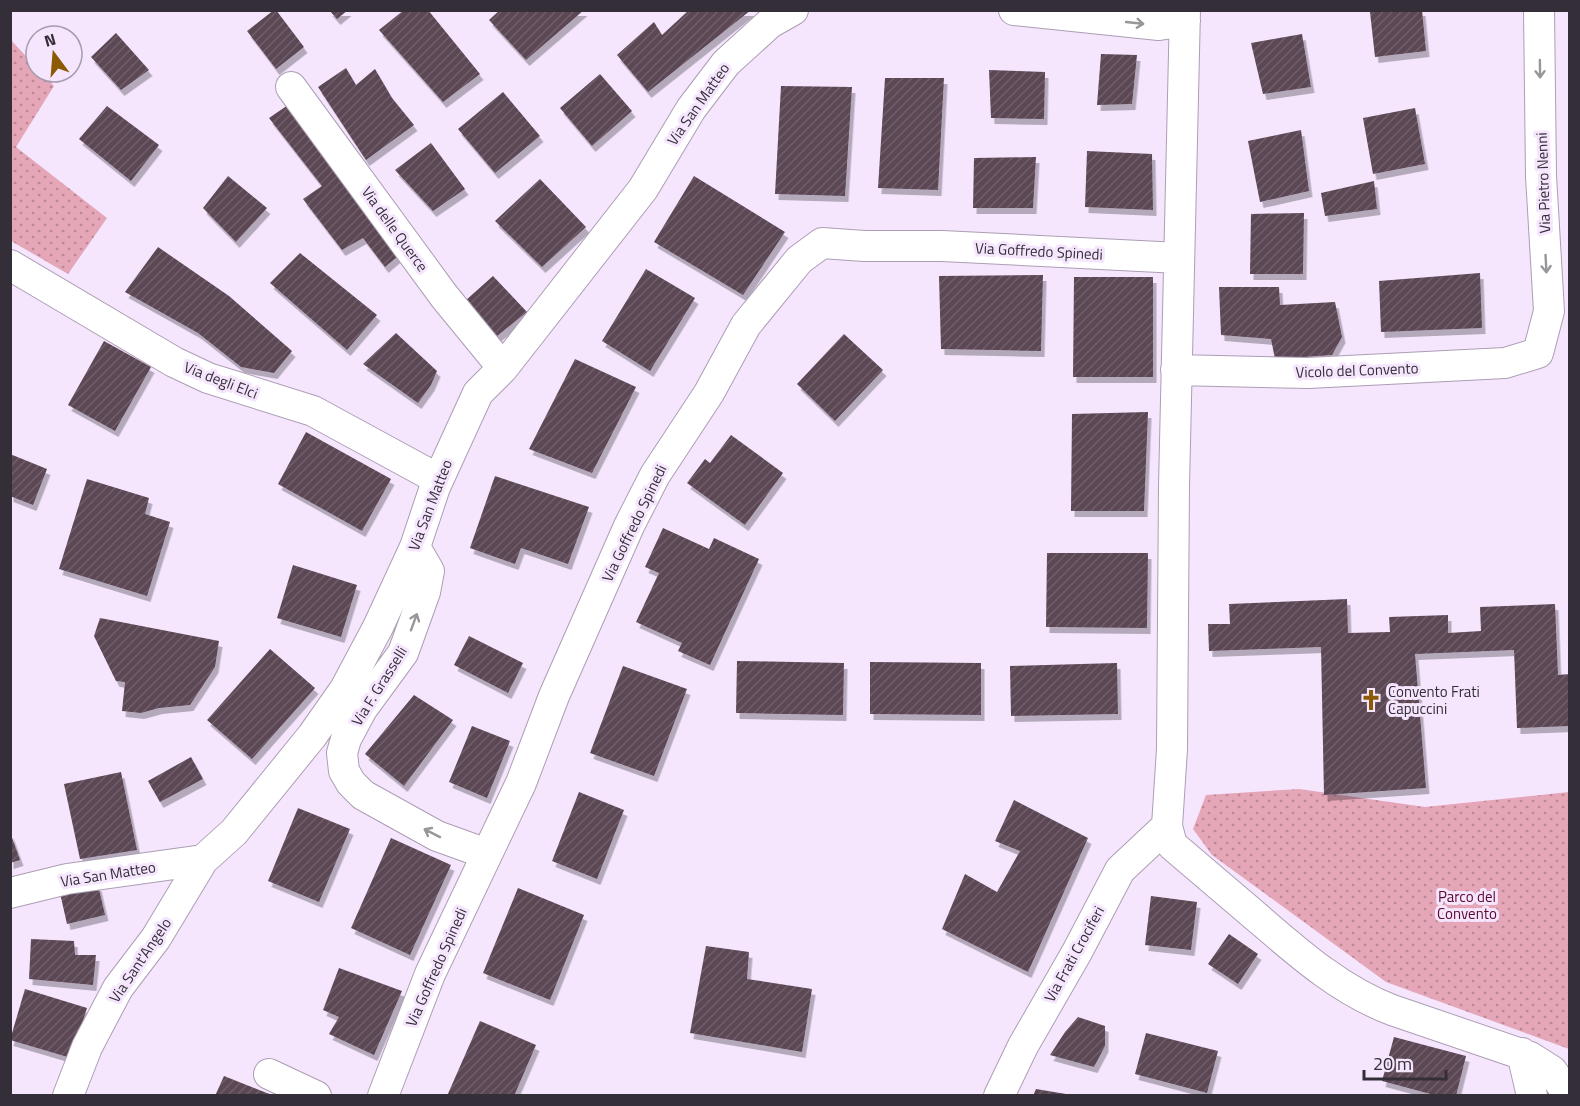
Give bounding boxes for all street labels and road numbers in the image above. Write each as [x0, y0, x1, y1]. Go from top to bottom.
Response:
street label: Via San Matteo [661, 58, 735, 150]
street label: Via Pietro Nenni [1530, 132, 1556, 234]
street label: Via delle Querce [356, 182, 434, 276]
street label: Via Goffredo Spinedi [975, 236, 1103, 266]
street label: Via degli Elci [181, 355, 261, 405]
street label: Vicolo del Convento [1295, 356, 1419, 384]
street label: Via San Matteo [402, 456, 458, 554]
street label: Via Goffredo Spinedi [596, 460, 672, 586]
street label: Via F. Grasselli [345, 642, 413, 730]
street label: Via San Matteo [59, 855, 157, 893]
street label: Via Frati Crociferi [1038, 902, 1110, 1006]
street label: Via Goffredo Spinedi [399, 904, 473, 1030]
street label: Via Sant'Angelo [103, 913, 177, 1007]

